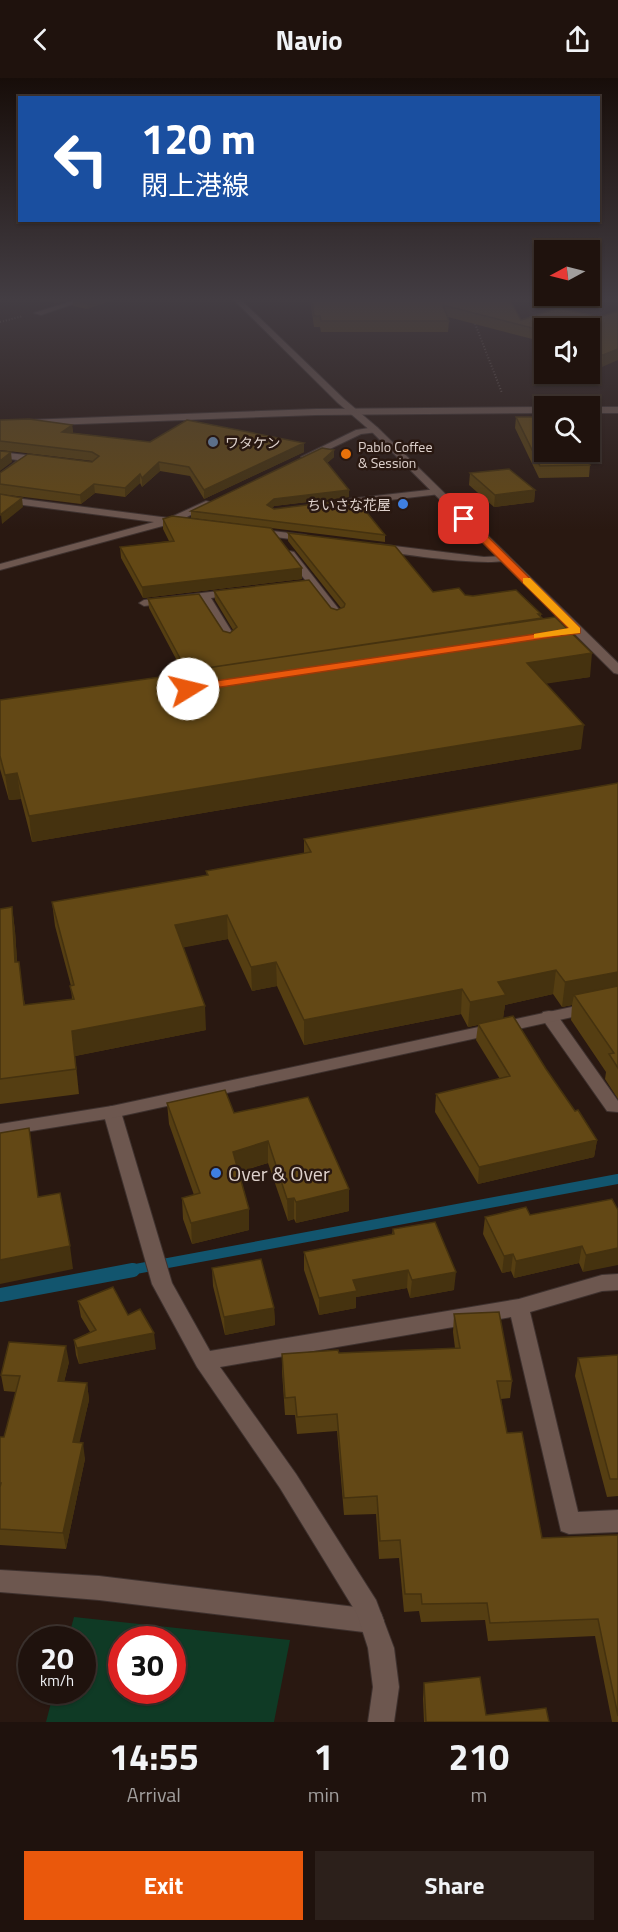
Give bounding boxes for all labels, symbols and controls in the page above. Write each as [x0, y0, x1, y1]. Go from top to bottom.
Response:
text: Navio [275, 19, 343, 60]
icon: back [24, 23, 57, 56]
icon: share [561, 23, 594, 56]
text: 120 m [141, 106, 256, 170]
icon: left [42, 120, 120, 198]
text: 閖上港線 [141, 164, 249, 205]
north arrow [534, 240, 600, 306]
map controls [534, 240, 600, 462]
button: sound [534, 318, 600, 384]
button: search [534, 396, 600, 462]
place label: ワタケン [225, 432, 281, 453]
marker: ワタケン [206, 435, 220, 449]
place label: Pablo Coffee & Session [358, 436, 432, 473]
marker: Pablo Coffee & Session [339, 447, 353, 461]
pin [438, 493, 489, 544]
place label: ちいさな花屋 [307, 494, 391, 515]
marker: ちいさな花屋 [396, 497, 410, 511]
icon: arrive [447, 502, 480, 535]
position arrow [156, 657, 220, 721]
place label: Over & Over [228, 1158, 330, 1189]
marker: Over & Over [209, 1166, 223, 1180]
speed limit sign: 30 [108, 1626, 186, 1704]
text: 20 [40, 1635, 74, 1681]
text: km/h [40, 1669, 74, 1692]
text: 14:55 [109, 1729, 199, 1784]
text: 1 [314, 1729, 334, 1784]
text: 210 [449, 1729, 509, 1784]
text: Arrival [127, 1779, 181, 1810]
text: min [308, 1779, 340, 1810]
text: m [470, 1779, 487, 1810]
button: Exit [24, 1851, 303, 1920]
button: Share [315, 1851, 594, 1920]

